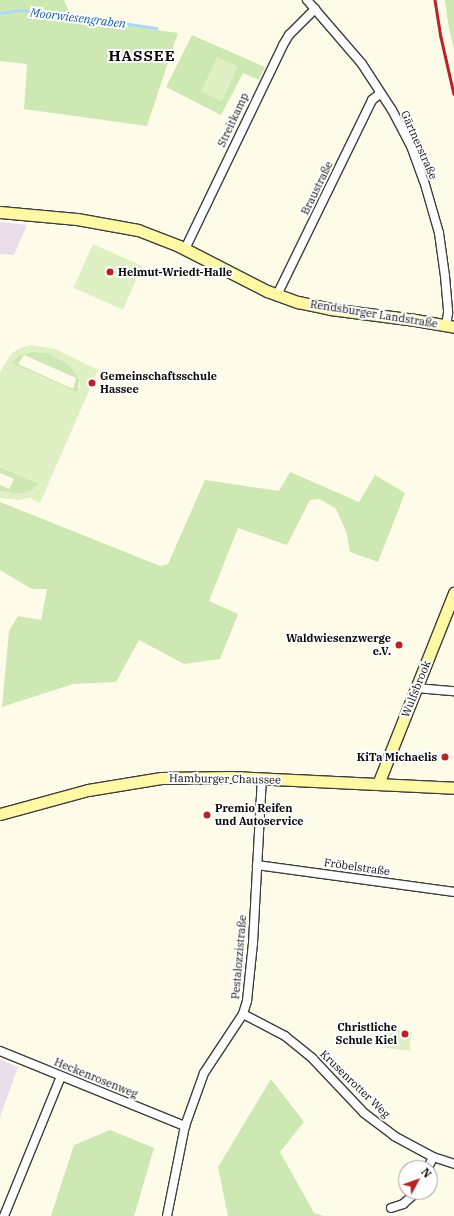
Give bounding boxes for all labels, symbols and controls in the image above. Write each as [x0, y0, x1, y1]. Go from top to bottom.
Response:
water label: Moorwiesengraben [29, 5, 127, 31]
district label: HASSEE [108, 47, 176, 65]
street label: Streitkamp [215, 91, 251, 149]
street label: Gärtnerstraße [398, 109, 440, 181]
street label: Braustraße [298, 159, 336, 217]
place label: Helmut-Wriedt-Halle [118, 265, 232, 279]
marker: Helmut-Wriedt-Halle [105, 267, 115, 277]
street label: Rendsburger Landstraße [309, 297, 439, 331]
place label: Gemeinschaftsschule Hassee [100, 370, 217, 396]
marker: Gemeinschaftsschule Hassee [87, 378, 97, 388]
place label: Waldwiesenzwerge e.V. [286, 632, 391, 658]
marker: Waldwiesenzwerge e.V. [394, 640, 404, 650]
street label: Wulfsbrook [399, 659, 433, 719]
place label: KiTa Michaelis [357, 750, 437, 764]
marker: KiTa Michaelis [440, 752, 450, 762]
street label: Hamburger Chaussee [169, 771, 281, 787]
place label: Premio Reifen und Autoservice [215, 802, 304, 828]
marker: Premio Reifen und Autoservice [202, 810, 212, 820]
street label: Fröbelstraße [323, 856, 391, 878]
street label: Pestalozzistraße [229, 914, 249, 1000]
place label: Christliche Schule Kiel [336, 1021, 397, 1047]
marker: Christliche Schule Kiel [400, 1029, 410, 1039]
street label: Krusenrotter Weg [317, 1047, 393, 1121]
street label: Heckenrosenweg [52, 1055, 140, 1101]
north arrow [398, 1160, 438, 1200]
text: N [418, 1165, 434, 1181]

